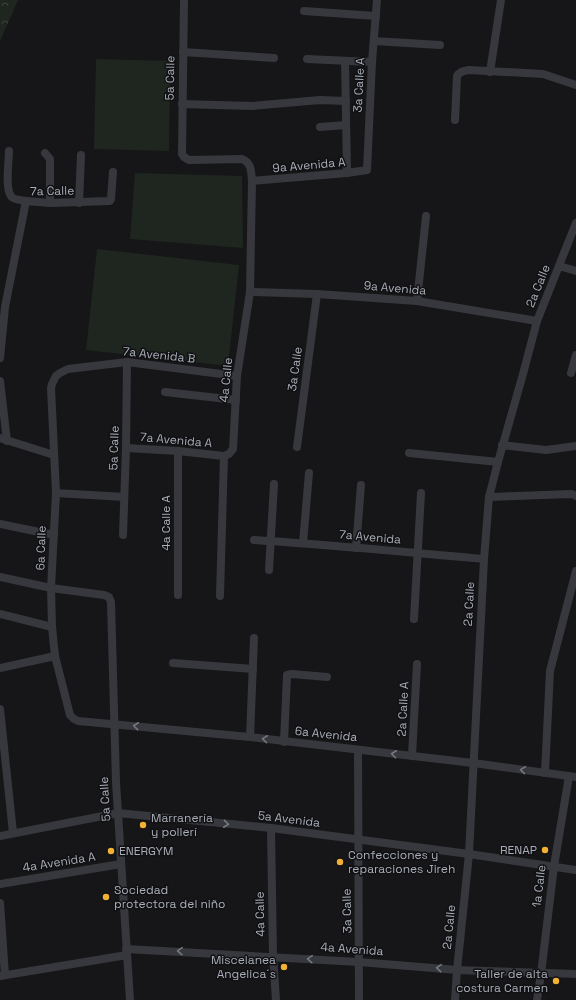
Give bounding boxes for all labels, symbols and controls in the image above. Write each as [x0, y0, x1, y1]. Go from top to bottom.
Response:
street label: 5a Calle [162, 55, 178, 101]
street label: 3a Calle A [350, 57, 368, 113]
street label: 9a Avenida A [272, 154, 347, 176]
street label: 7a Calle [30, 183, 74, 199]
street label: 2a Calle [522, 262, 554, 310]
street label: 9a Avenida [363, 277, 427, 299]
street label: 7a Avenida B [122, 343, 196, 367]
street label: 3a Calle [284, 346, 306, 392]
street label: 4a Calle [216, 357, 236, 403]
street label: 5a Calle [105, 425, 123, 471]
street label: 7a Avenida A [139, 429, 213, 451]
street label: 4a Calle A [158, 495, 174, 551]
street label: 6a Calle [32, 525, 50, 571]
street label: 7a Avenida [338, 526, 402, 548]
street label: 2a Calle [460, 581, 478, 627]
street label: 2a Calle A [394, 681, 412, 737]
one-way arrow [133, 722, 139, 731]
street label: 6a Avenida [294, 723, 358, 745]
one-way arrow [262, 735, 268, 744]
one-way arrow [391, 750, 397, 759]
one-way arrow [520, 766, 527, 775]
street label: 5a Calle [96, 776, 114, 822]
street label: 5a Avenida [257, 807, 321, 831]
place label: Marranería y pollerí [151, 810, 213, 840]
one-way arrow [223, 819, 229, 828]
marker: Marranería y pollerí [138, 820, 148, 830]
place label: RENAP [500, 842, 537, 858]
place label: ENERGYM [119, 843, 173, 859]
marker: RENAP [540, 845, 550, 855]
marker: ENERGYM [106, 846, 116, 856]
place label: Confecciones y reparaciones Jireh [348, 847, 455, 877]
street label: 4a Avenida A [21, 848, 97, 876]
marker: Confecciones y reparaciones Jireh [335, 857, 345, 867]
street label: 1a Calle [528, 864, 550, 908]
place label: Sociedad protectora del niño [114, 882, 226, 912]
street label: 3a Calle [339, 888, 355, 934]
street label: 4a Calle [252, 891, 268, 937]
marker: Sociedad protectora del niño [101, 892, 111, 902]
street label: 2a Calle [439, 904, 459, 950]
street label: 4a Avenida [320, 939, 384, 959]
one-way arrow [177, 947, 183, 956]
place label: Miscelanea Angelica´s [211, 952, 276, 982]
one-way arrow [307, 954, 313, 963]
marker: Miscelanea Angelica´s [279, 962, 289, 972]
one-way arrow [436, 964, 442, 973]
place label: Taller de alta costura Carmen [456, 966, 548, 996]
marker: Taller de alta costura Carmen [551, 976, 561, 986]

